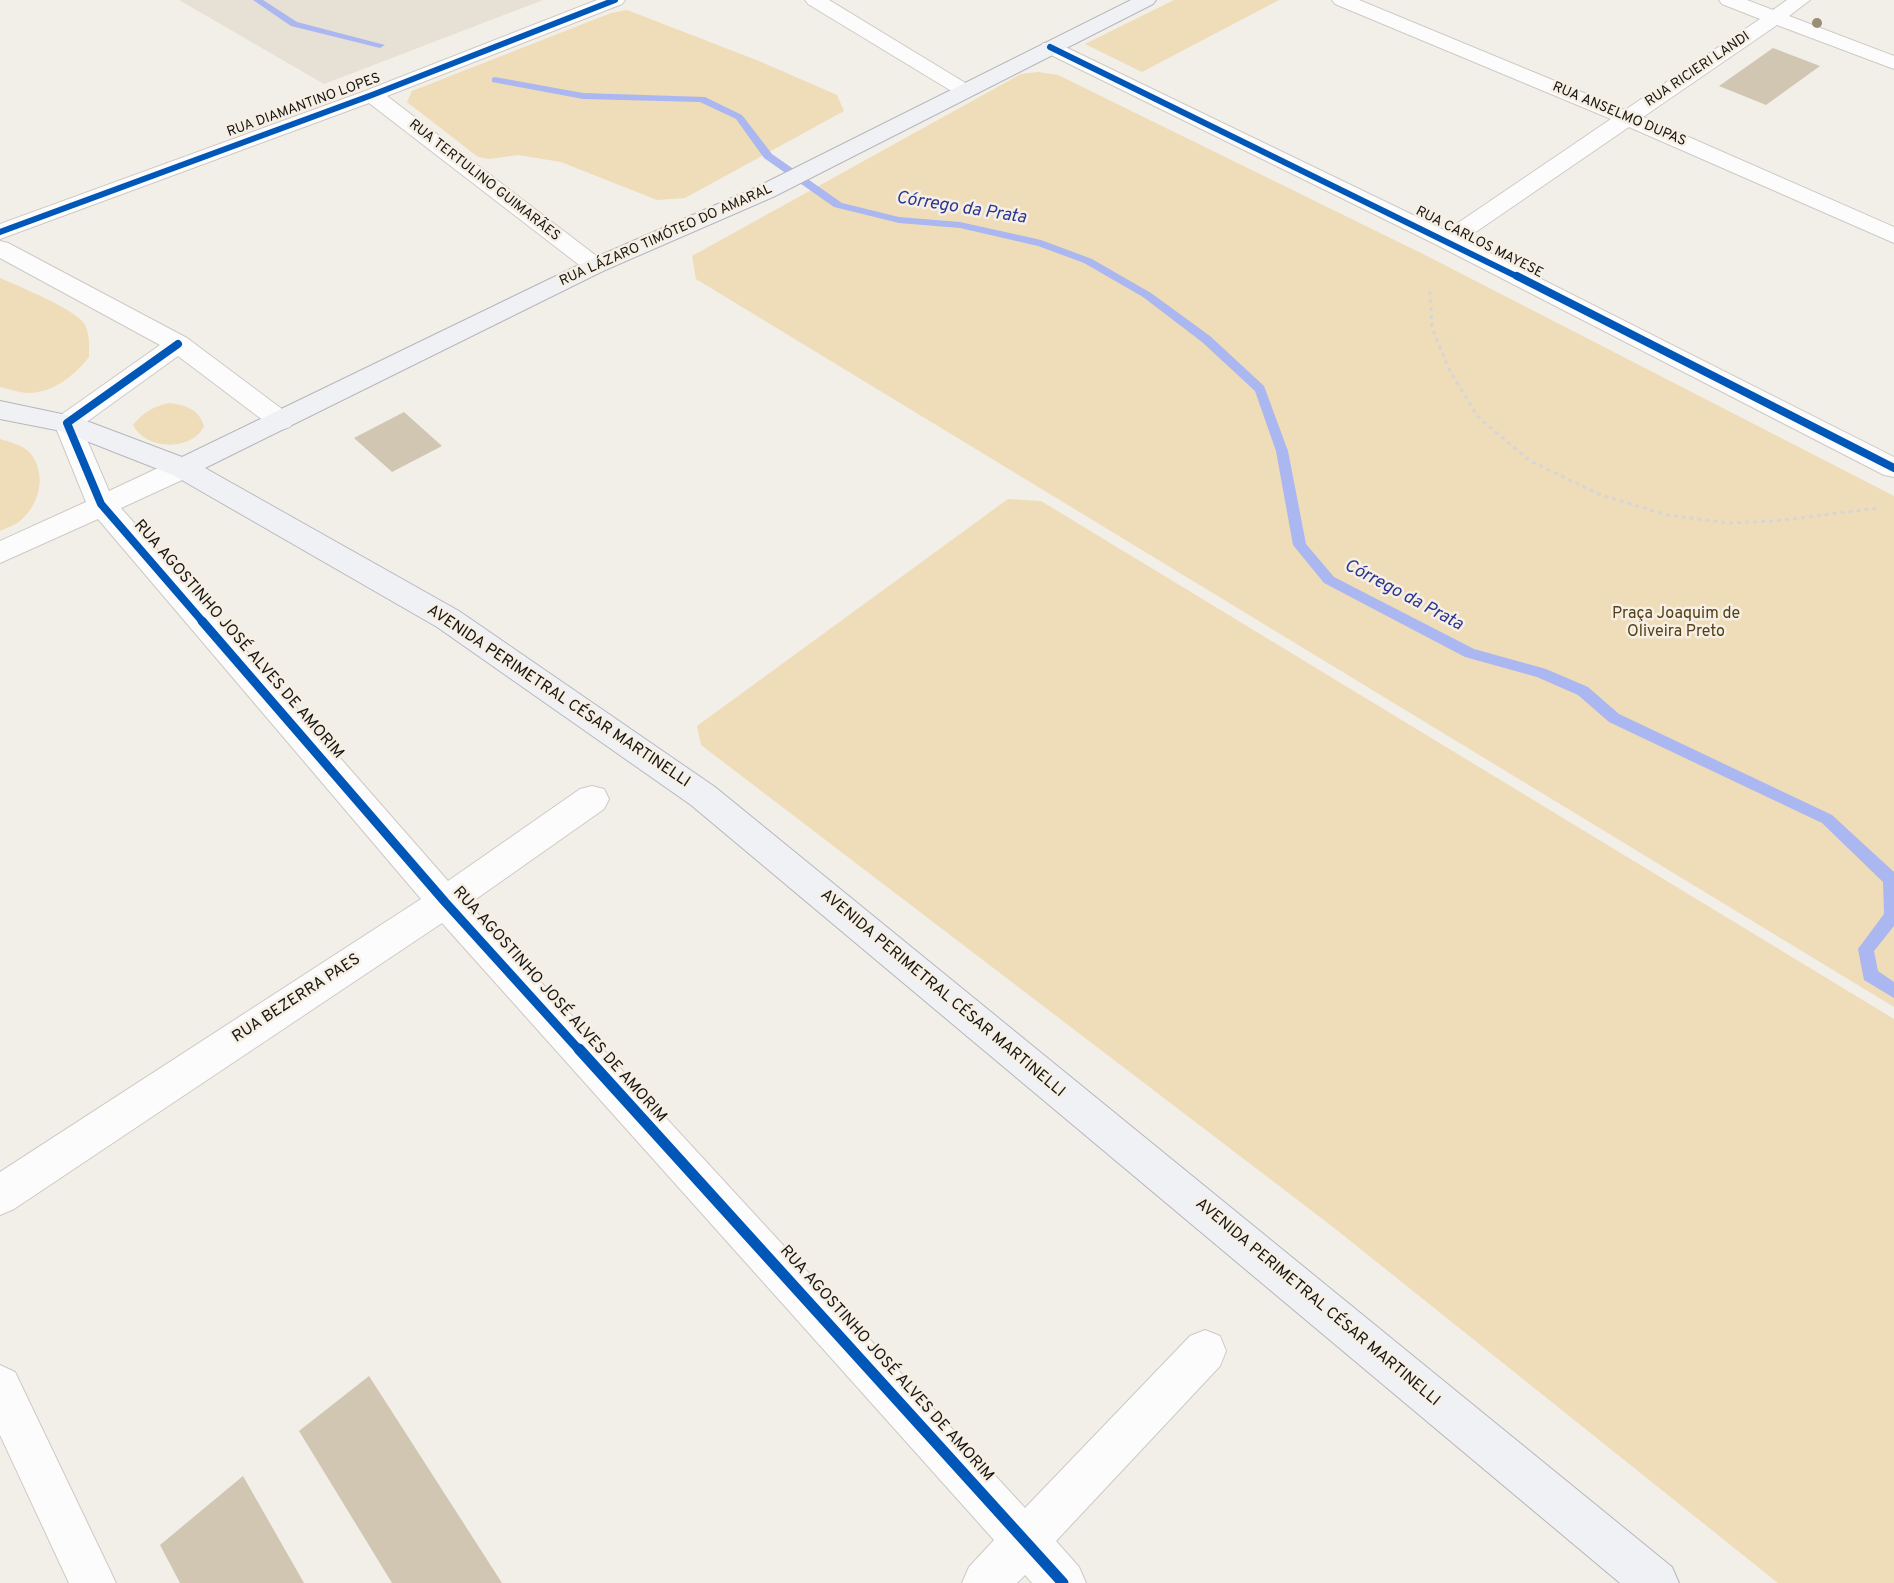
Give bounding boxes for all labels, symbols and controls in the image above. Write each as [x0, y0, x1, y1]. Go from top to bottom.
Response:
street label: RUA RICIERI LANDI [1642, 29, 1754, 111]
street label: RUA DIAMANTINO LOPES [225, 70, 383, 142]
street label: RUA ANSELMO DUPAS [1550, 79, 1688, 151]
street label: RUA TERTULINO GUIMARÃES [405, 117, 563, 245]
street label: RUA LÁZARO TIMÓTEO DO AMARAL [557, 181, 775, 291]
water label: Córrego da Prata [894, 188, 1028, 230]
street label: RUA CARLOS MAYESE [1412, 204, 1546, 282]
street label: RUA AGOSTINHO JOSÉ ALVES DE AMORIM [129, 517, 347, 763]
water label: Córrego da Prata [1340, 556, 1466, 636]
street label: AVENIDA PERIMETRAL CÉSAR MARTINELLI [423, 601, 693, 793]
park label: Praça Joaquim de Oliveira Preto [1612, 605, 1740, 643]
street label: RUA AGOSTINHO JOSÉ ALVES DE AMORIM [448, 883, 670, 1127]
street label: AVENIDA PERIMETRAL CÉSAR MARTINELLI [816, 886, 1068, 1102]
street label: RUA BEZERRA PAES [229, 950, 365, 1048]
street label: AVENIDA PERIMETRAL CÉSAR MARTINELLI [1191, 1195, 1443, 1411]
street label: RUA AGOSTINHO JOSÉ ALVES DE AMORIM [775, 1242, 997, 1486]

